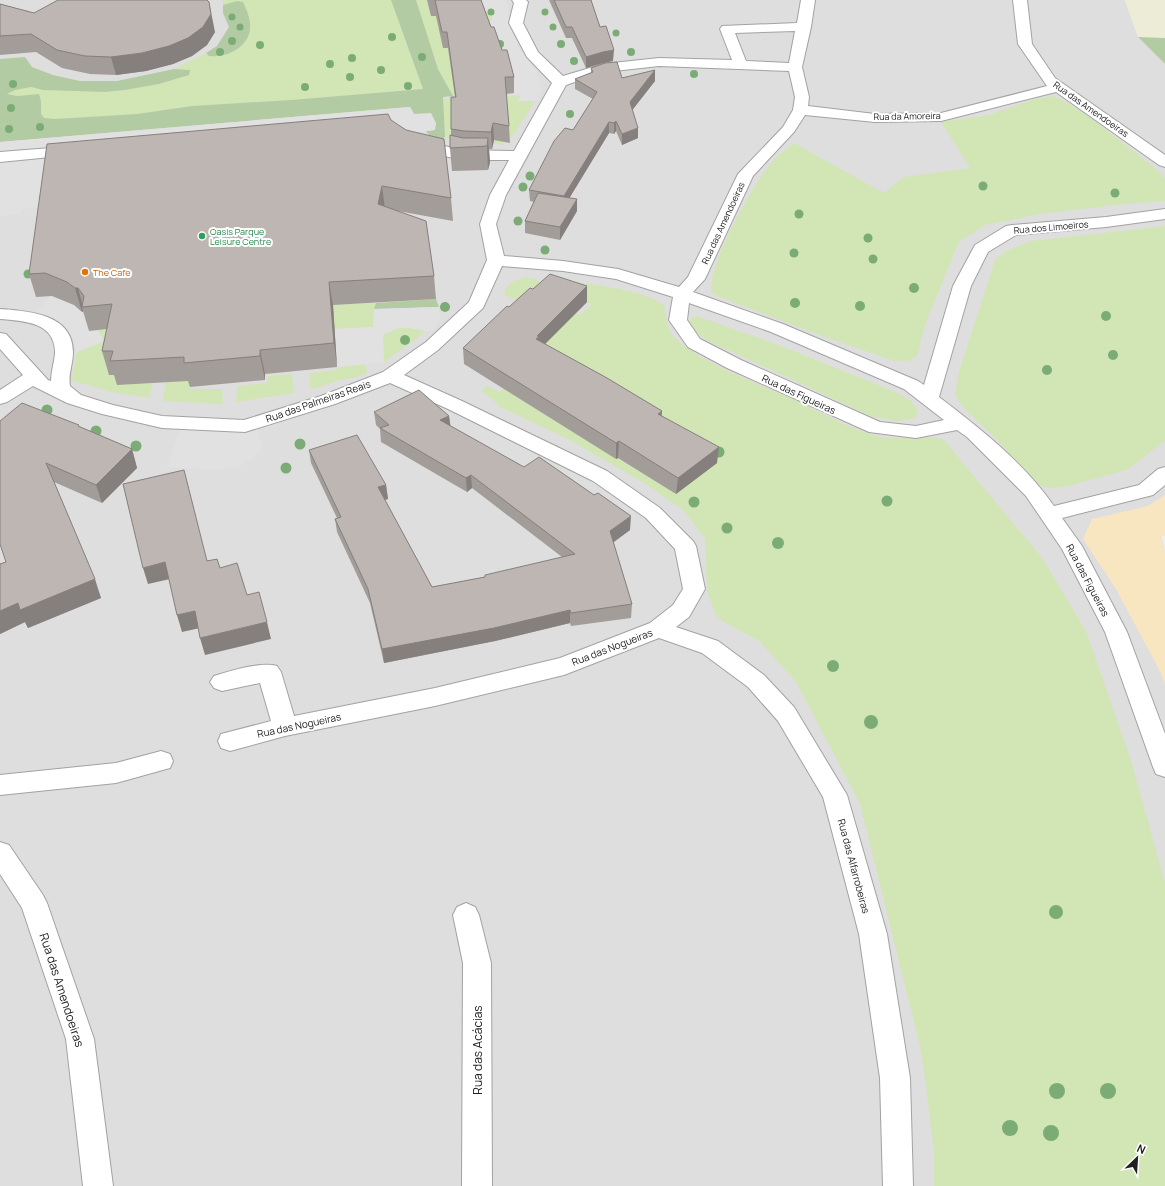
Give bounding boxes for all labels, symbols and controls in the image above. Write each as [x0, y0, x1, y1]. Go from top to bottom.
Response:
street label: Rua das Amendoeiras [1051, 78, 1131, 140]
street label: Rua da Amoreira [873, 109, 941, 123]
street label: Rua das Amendoeiras [698, 180, 748, 266]
street label: Rua dos Limoeiros [1013, 217, 1089, 237]
place label: Oasis Parque Leisure Centre [210, 225, 271, 248]
marker: Oasis Parque Leisure Centre [197, 231, 207, 241]
place label: The Cafe [93, 266, 130, 279]
marker: The Cafe [80, 267, 90, 277]
street label: Rua das Figueiras [760, 371, 838, 417]
street label: Rua das Palmeiras Reais [264, 376, 372, 426]
street label: Rua das Figueiras [1063, 541, 1113, 619]
street label: Rua das Nogueiras [570, 625, 654, 669]
street label: Rua das Nogueiras [256, 709, 342, 741]
street label: Rua das Alfarrobeiras [835, 817, 873, 915]
street label: Rua das Amendoeiras [36, 931, 88, 1049]
street label: Rua das Acácias [469, 1005, 486, 1095]
north arrow [1117, 1138, 1157, 1178]
text: N [1135, 1140, 1148, 1157]

